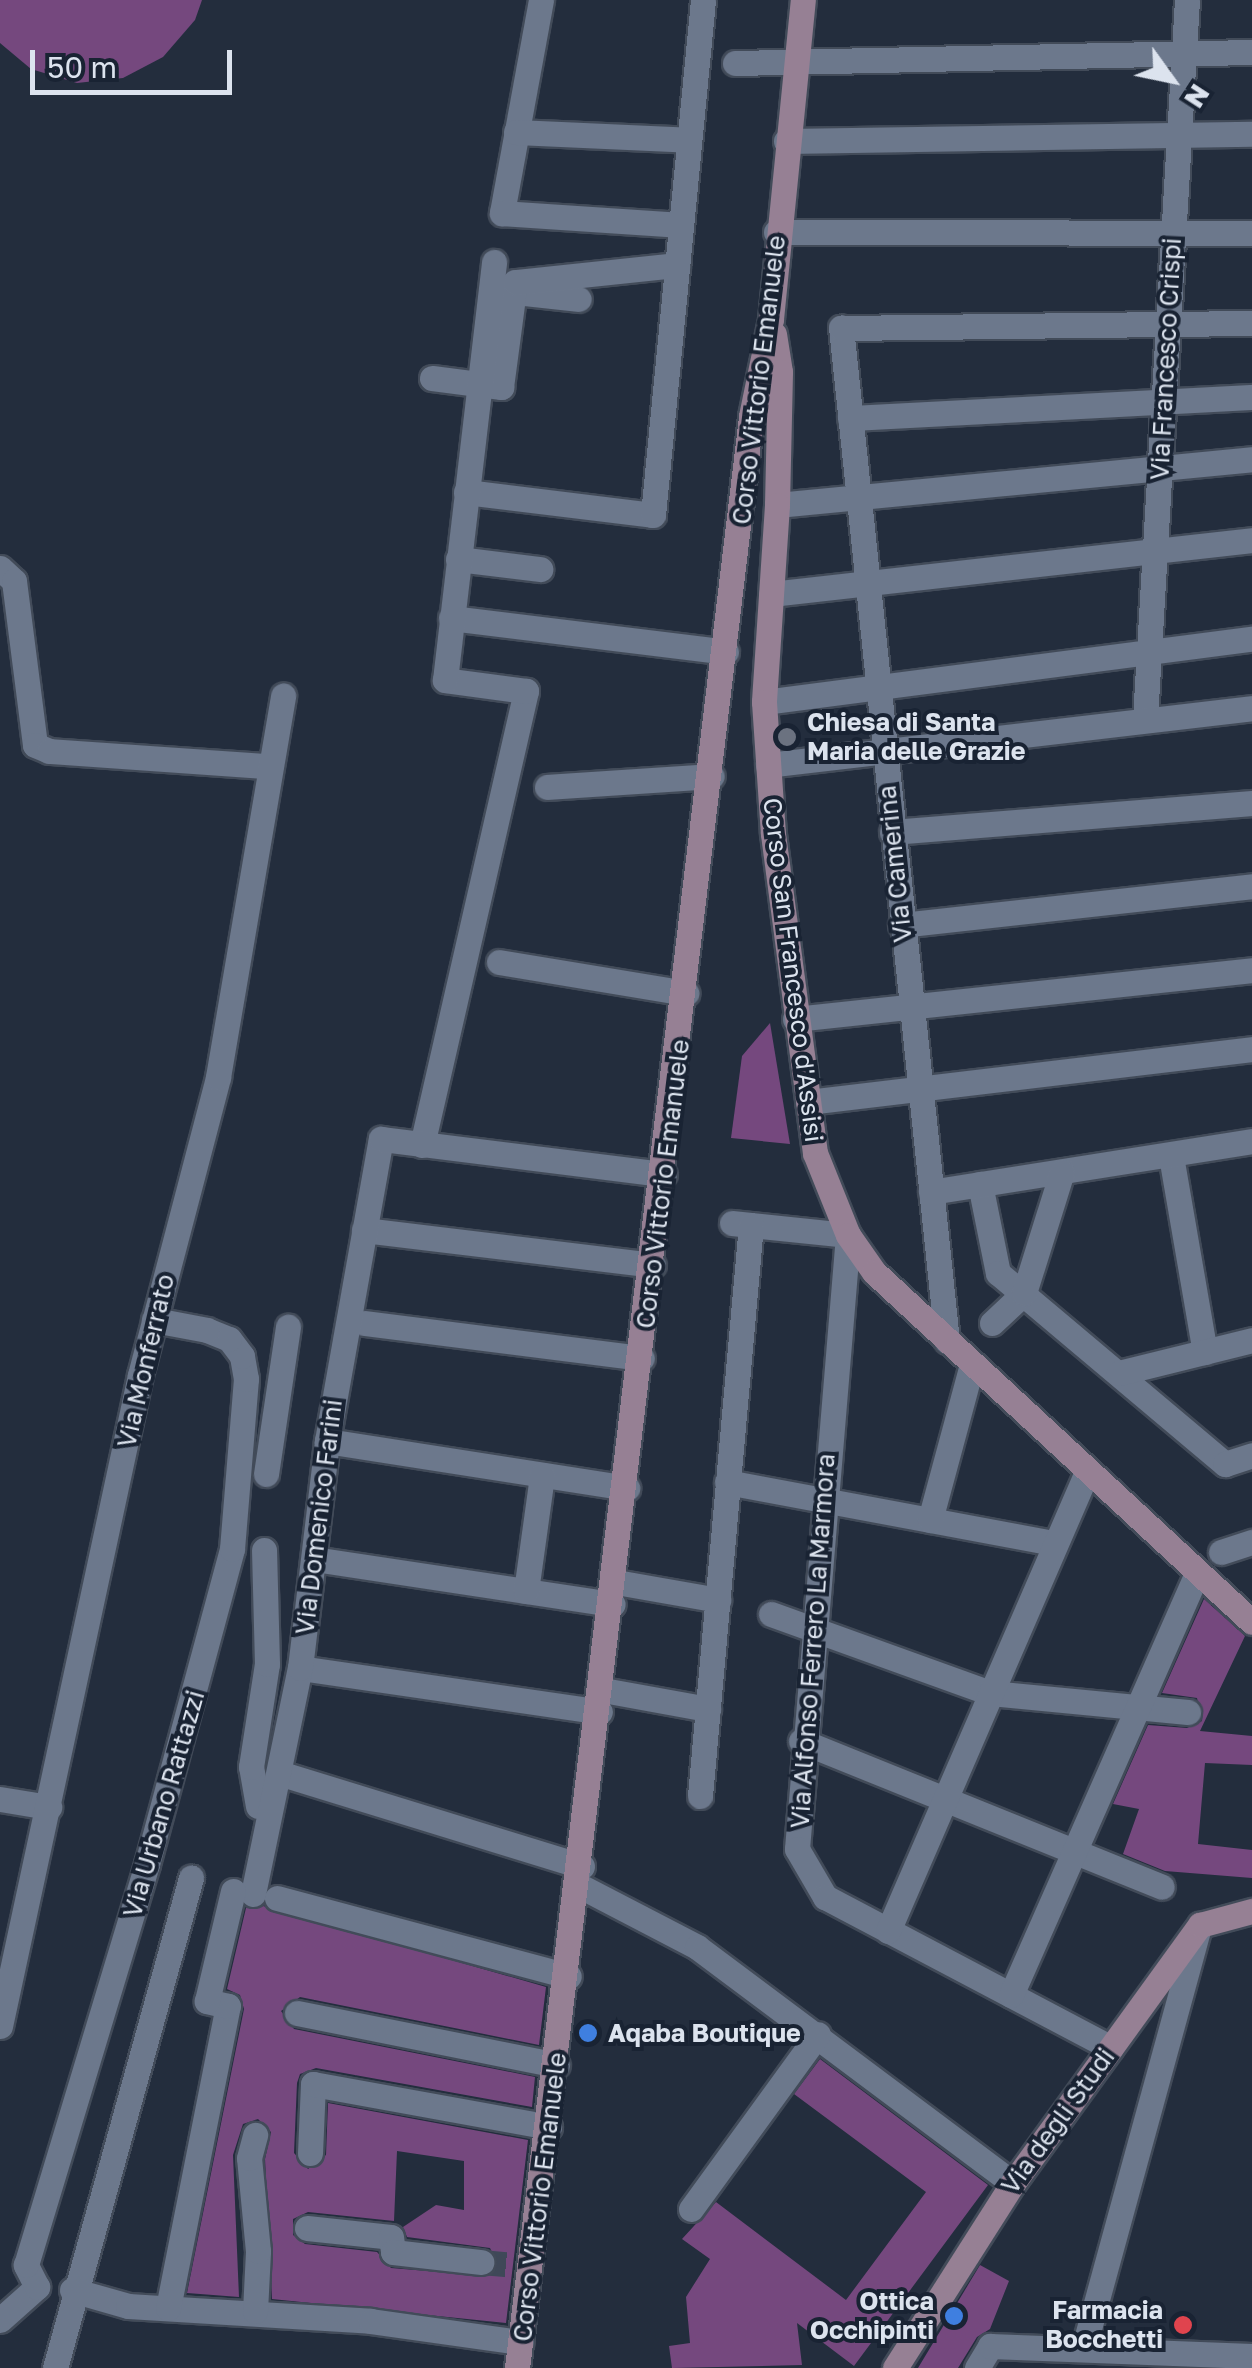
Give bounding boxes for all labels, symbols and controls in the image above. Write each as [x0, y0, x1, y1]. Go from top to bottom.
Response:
scale bar [35, 30, 238, 92]
north arrow [1122, 30, 1222, 130]
text: 50 m [47, 49, 117, 85]
text: N [1178, 79, 1217, 115]
street label: Corso Vittorio Emanuele [726, 234, 792, 526]
street label: Via Francesco Crispi [1145, 237, 1187, 481]
place label: Chiesa di Santa Maria delle Grazie [807, 708, 1025, 767]
marker: Chiesa di Santa Maria delle Grazie [776, 726, 798, 748]
street label: Via Camerina [872, 784, 918, 944]
street label: Corso San Francesco d'Assisi [757, 796, 829, 1144]
street label: Corso Vittorio Emanuele [630, 1038, 696, 1330]
street label: Via Monferrato [111, 1271, 181, 1451]
street label: Via Domenico Farini [290, 1398, 348, 1636]
street label: Via Alfonso Ferrero La Marmora [785, 1452, 841, 1830]
street label: Via Urbano Rattazzi [117, 1687, 211, 1921]
place label: Aqaba Boutique [608, 2018, 801, 2048]
marker: Aqaba Boutique [577, 2022, 599, 2044]
street label: Via degli Studi [995, 2042, 1121, 2200]
street label: Corso Vittorio Emanuele [507, 2051, 573, 2343]
place label: Ottica Occhipinti [810, 2287, 934, 2346]
place label: Farmacia Bocchetti [1045, 2296, 1163, 2355]
marker: Ottica Occhipinti [943, 2305, 965, 2327]
marker: Farmacia Bocchetti [1172, 2314, 1194, 2336]

